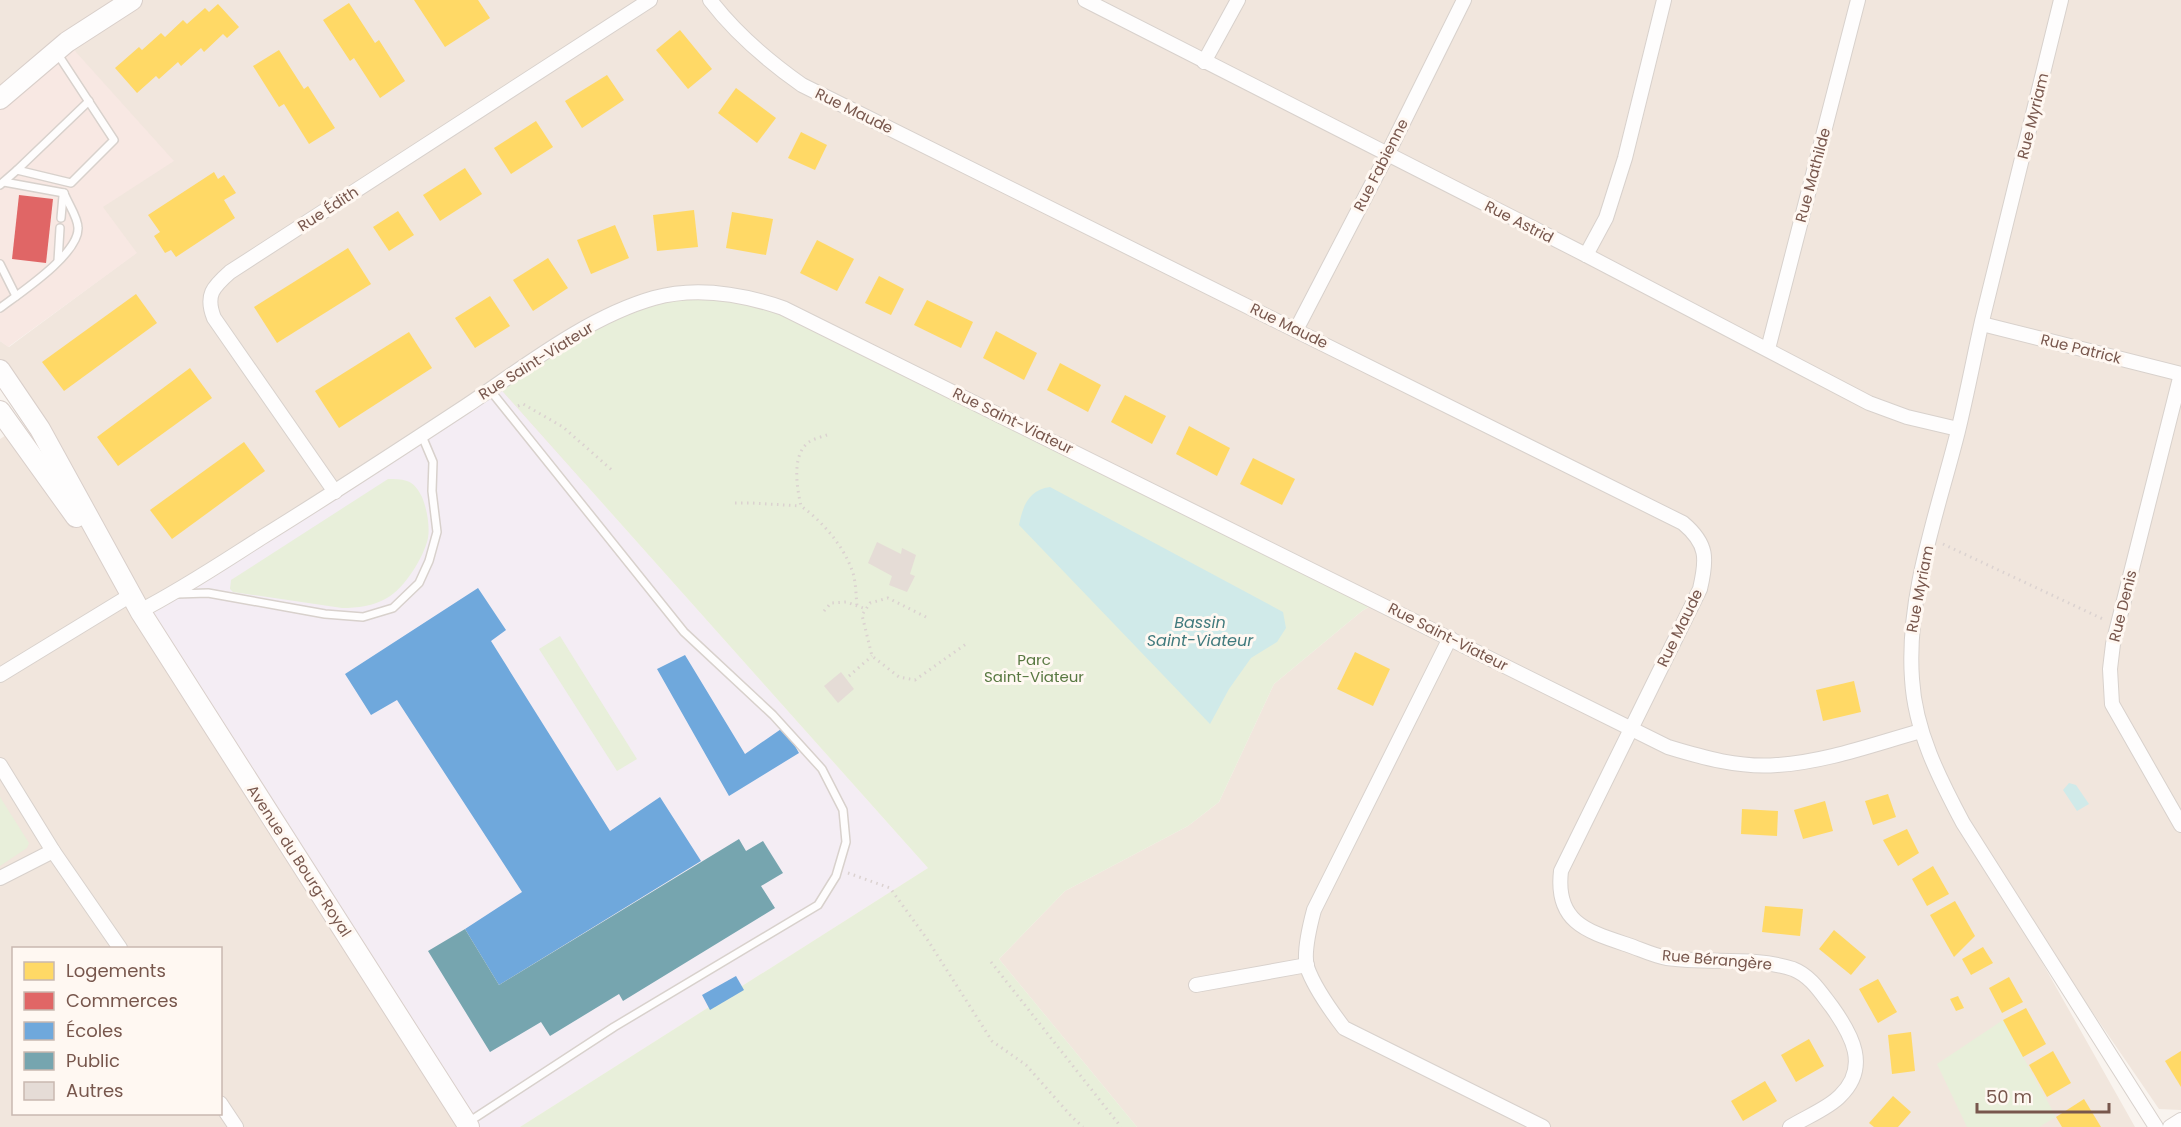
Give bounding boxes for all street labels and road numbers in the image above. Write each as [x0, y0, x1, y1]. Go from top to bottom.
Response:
street label: Rue Myriam [2012, 71, 2053, 161]
street label: Rue Maude [812, 83, 897, 138]
street label: Rue Fabienne [1348, 115, 1413, 215]
street label: Rue Mathilde [1790, 125, 1835, 224]
street label: Rue Édith [293, 181, 362, 236]
street label: Rue Astrid [1481, 195, 1557, 248]
street label: Rue Maude [1247, 298, 1332, 353]
street label: Rue Saint-Viateur [474, 317, 598, 404]
street label: Rue Patrick [2039, 328, 2124, 369]
street label: Rue Saint-Viateur [949, 382, 1077, 459]
street label: Rue Myriam [1901, 544, 1938, 634]
street label: Rue Denis [2103, 568, 2142, 644]
street label: Rue Maude [1652, 585, 1707, 670]
street label: Rue Saint-Viateur [1385, 597, 1512, 676]
street label: Avenue du Bourg-Royal [242, 781, 357, 941]
street label: Rue Bérangère [1661, 944, 1773, 975]

